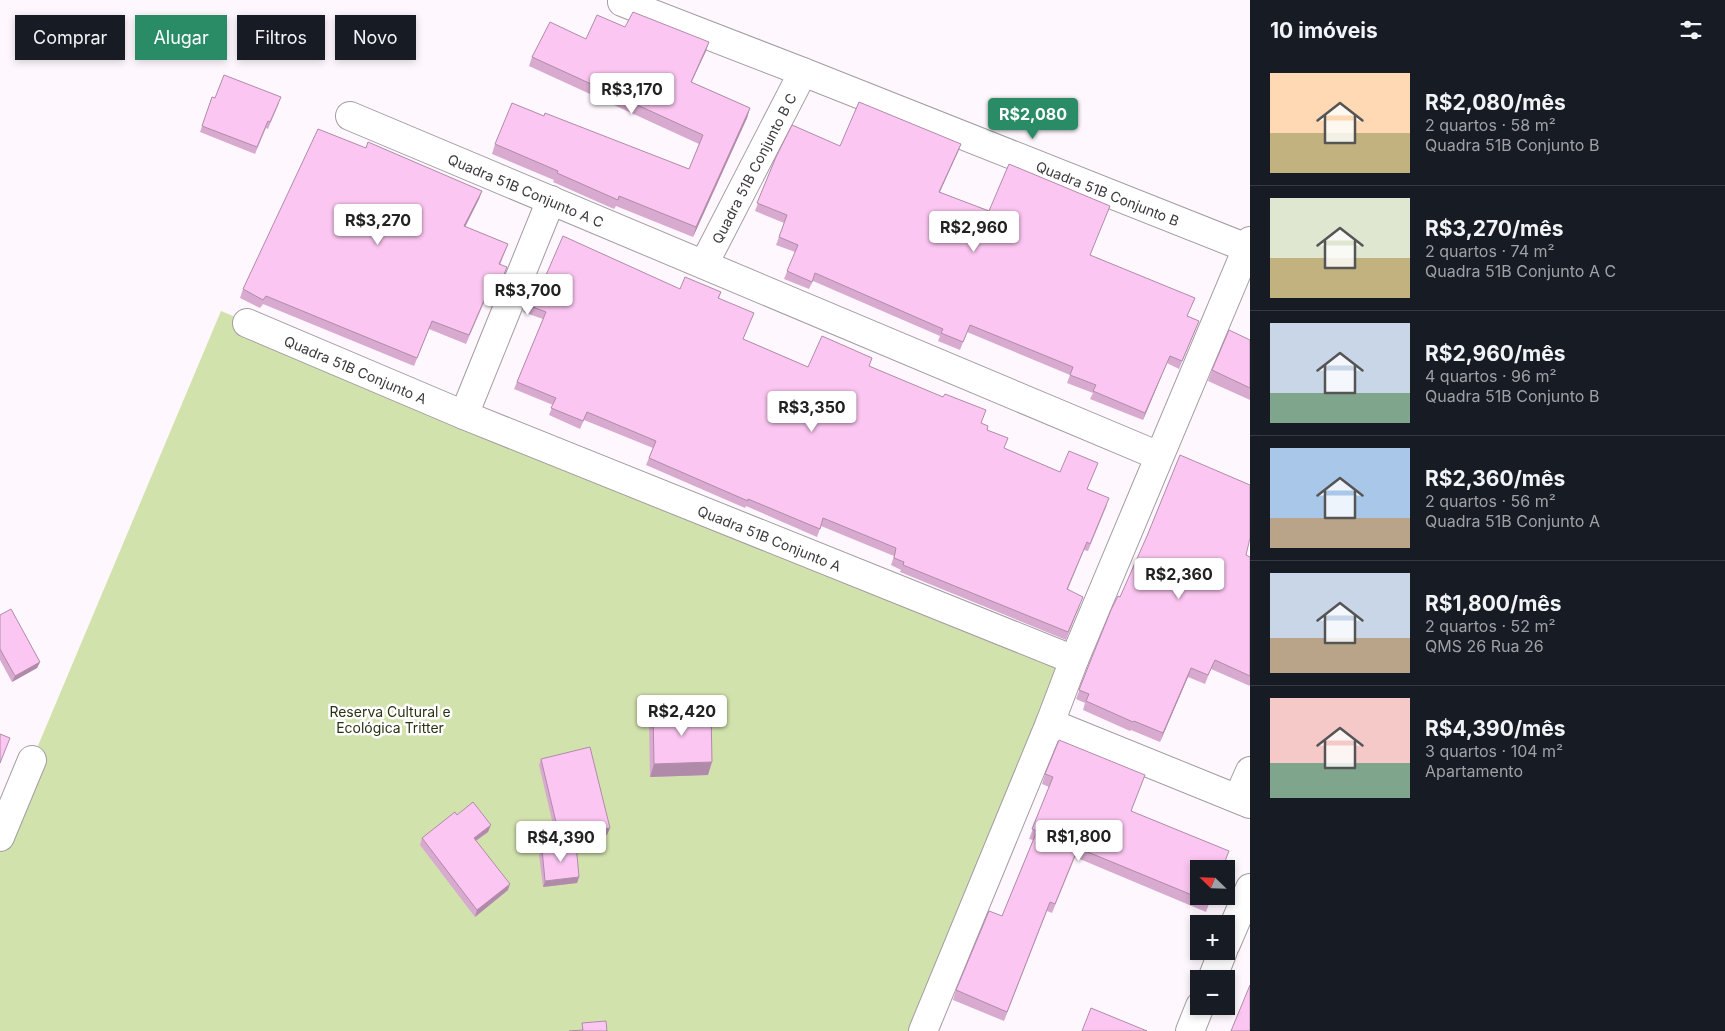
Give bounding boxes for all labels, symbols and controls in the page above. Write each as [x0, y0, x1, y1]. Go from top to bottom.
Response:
chip: Comprar [15, 15, 125, 60]
chip: Alugar [135, 15, 227, 60]
chip: Filtros [237, 15, 325, 60]
chip: Novo [335, 15, 416, 60]
icon: filters [1677, 16, 1705, 44]
text: 10 imóveis [1270, 18, 1378, 43]
pin: R$3,170 [586, 72, 678, 115]
text: R$3,170 [601, 79, 663, 99]
street label: Quadra 51B Conjunto B C [708, 90, 799, 246]
text: R$2,080/mês [1425, 90, 1566, 115]
icon: home [1310, 93, 1370, 153]
pin: R$2,080 [987, 98, 1079, 140]
text: R$2,080 [999, 104, 1067, 124]
text: 2 quartos · 58 m² [1425, 115, 1556, 135]
text: Quadra 51B Conjunto B [1425, 135, 1599, 155]
street label: Quadra 51B Conjunto A C [446, 150, 607, 230]
street label: Quadra 51B Conjunto B [1034, 157, 1182, 229]
pin: R$3,270 [332, 204, 424, 246]
text: R$3,270 [345, 210, 411, 230]
pin: R$2,960 [928, 210, 1020, 253]
text: R$3,270/mês [1425, 216, 1564, 241]
text: R$2,960 [940, 217, 1008, 237]
icon: home [1310, 218, 1370, 278]
text: 2 quartos · 74 m² [1425, 241, 1555, 261]
text: Quadra 51B Conjunto A C [1425, 261, 1616, 281]
pin: R$3,700 [482, 274, 574, 316]
text: R$3,700 [495, 280, 561, 300]
street label: Quadra 51B Conjunto A [282, 331, 430, 407]
text: R$2,960/mês [1425, 341, 1566, 366]
icon: home [1310, 343, 1370, 403]
text: 4 quartos · 96 m² [1425, 366, 1557, 386]
text: Quadra 51B Conjunto B [1425, 386, 1599, 406]
pin: R$3,350 [766, 390, 858, 433]
text: R$3,350 [778, 397, 846, 417]
text: R$2,360/mês [1425, 466, 1565, 491]
icon: home [1310, 468, 1370, 528]
text: 2 quartos · 56 m² [1425, 491, 1556, 511]
street label: Quadra 51B Conjunto A [695, 501, 844, 574]
text: Quadra 51B Conjunto A [1425, 511, 1600, 531]
pin: R$2,360 [1133, 558, 1225, 600]
text: R$2,360 [1145, 564, 1213, 584]
text: R$1,800/mês [1425, 591, 1562, 616]
icon: home [1310, 593, 1370, 653]
text: 2 quartos · 52 m² [1425, 616, 1556, 636]
text: QMS 26 Rua 26 [1425, 636, 1544, 656]
pin: R$2,420 [636, 694, 728, 737]
text: R$2,420 [648, 701, 716, 721]
park label: Reserva Cultural e Ecológica Tritter [329, 703, 451, 736]
text: R$4,390/mês [1425, 716, 1566, 741]
icon: home [1310, 718, 1370, 778]
text: 3 quartos · 104 m² [1425, 741, 1563, 761]
text: Apartamento [1425, 761, 1523, 781]
pin: R$4,390 [515, 820, 607, 863]
pin: R$1,800 [1033, 820, 1125, 862]
text: R$1,800 [1047, 826, 1111, 846]
text: R$4,390 [527, 827, 595, 847]
north arrow [1190, 860, 1235, 905]
map controls [1190, 860, 1235, 1015]
button: + [1190, 915, 1235, 960]
button: − [1190, 970, 1235, 1015]

